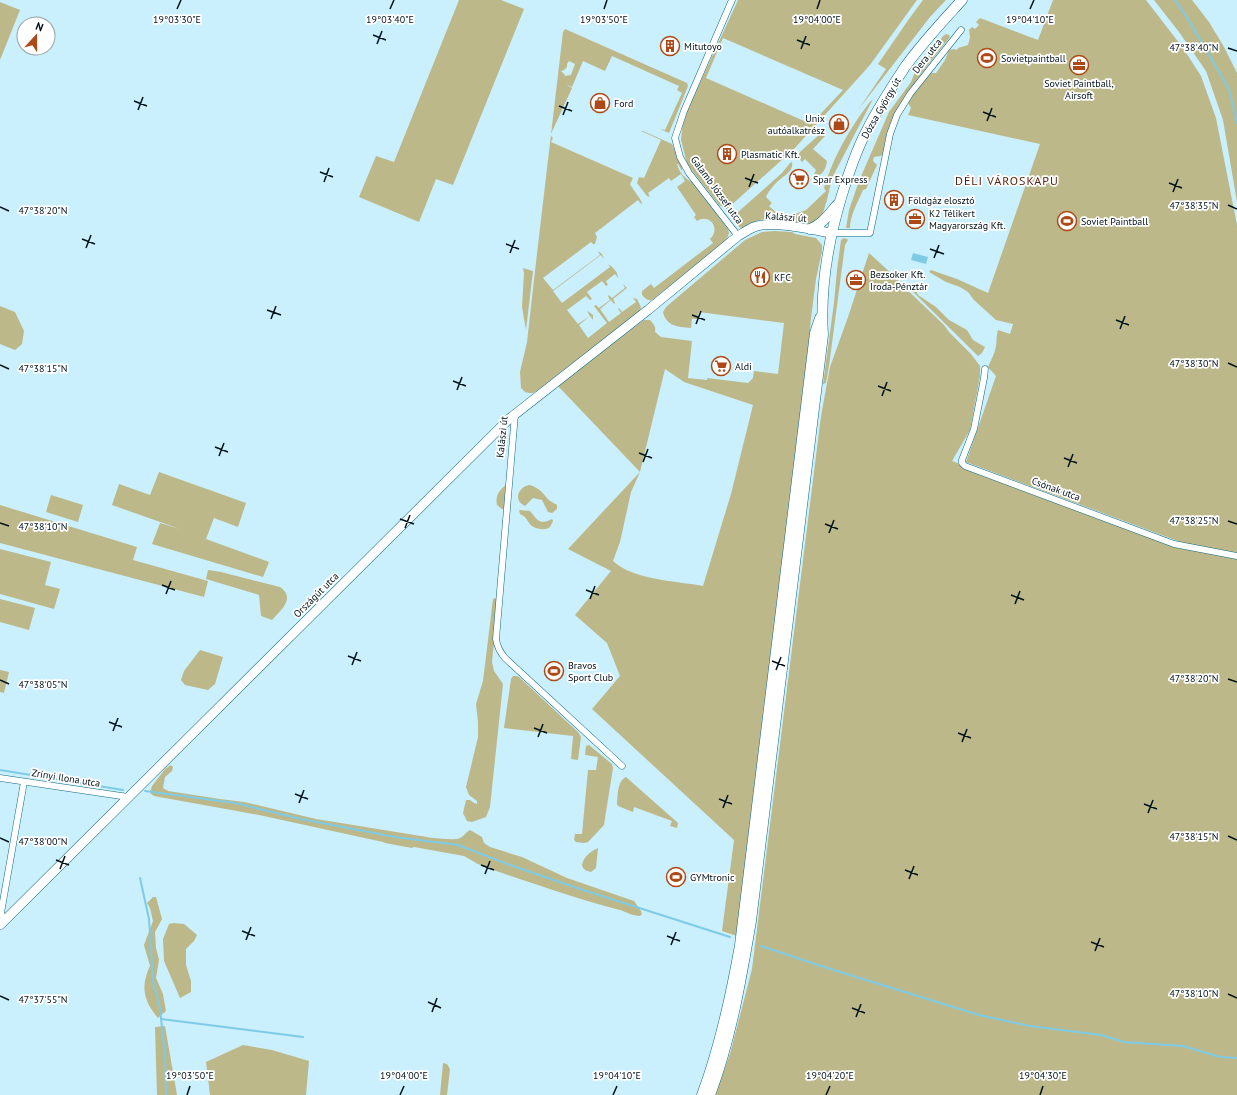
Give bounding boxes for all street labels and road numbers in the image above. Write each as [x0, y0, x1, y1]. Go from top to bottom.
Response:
street label: Dera utca [909, 36, 945, 76]
street label: Dózsa György út [858, 75, 904, 141]
street label: Galamb József utca [688, 153, 746, 227]
street label: Kalászi út [765, 209, 808, 225]
street label: Kalászi út [493, 415, 511, 458]
street label: Csónak utca [1030, 474, 1082, 504]
street label: Országút utca [291, 570, 341, 620]
street label: Zrínyi Ilona utca [31, 766, 101, 790]

